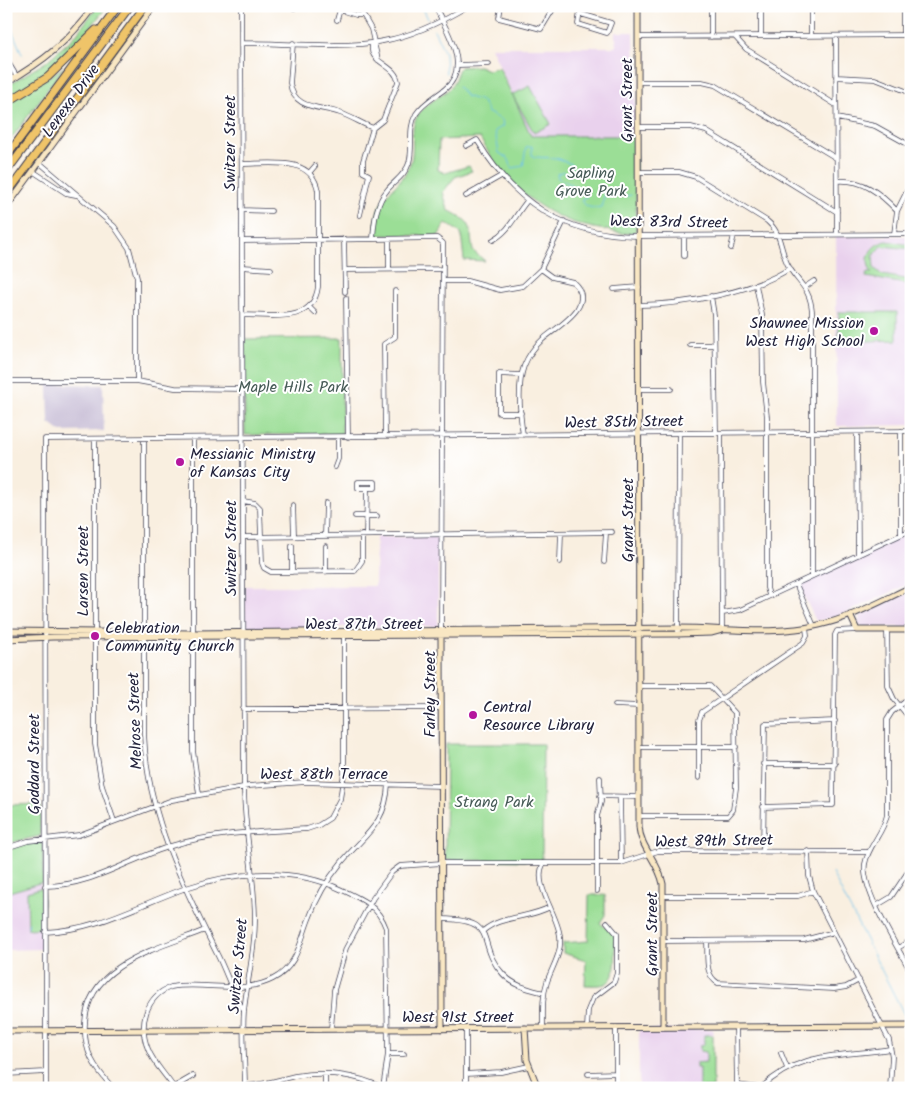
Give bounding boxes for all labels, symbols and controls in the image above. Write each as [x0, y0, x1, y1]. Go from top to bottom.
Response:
street label: Grant Street [615, 57, 640, 142]
street label: Lenexa Drive [36, 59, 107, 143]
street label: Switzer Street [218, 94, 243, 191]
park label: Sapling Grove Park [555, 161, 627, 204]
street label: West 83rd Street [610, 209, 729, 236]
place label: Shawnee Mission West High School [745, 311, 864, 354]
marker: Shawnee Mission West High School [868, 325, 880, 337]
park label: Maple Hills Park [238, 375, 348, 400]
street label: West 85th Street [564, 409, 685, 436]
place label: Messianic Ministry of Kansas City [190, 442, 316, 485]
marker: Messianic Ministry of Kansas City [174, 456, 186, 468]
street label: Grant Street [616, 477, 641, 562]
street label: Switzer Street [219, 499, 244, 596]
street label: Larsen Street [71, 525, 96, 617]
street label: West 87th Street [305, 612, 424, 637]
place label: Celebration Community Church [105, 616, 234, 659]
marker: Celebration Community Church [89, 630, 101, 642]
street label: Farley Street [418, 650, 443, 737]
street label: Melrose Street [121, 671, 150, 770]
place label: Central Resource Library [483, 695, 594, 738]
marker: Central Resource Library [467, 709, 479, 721]
street label: Goddard Street [22, 713, 47, 814]
street label: West 88th Terrace [260, 762, 388, 787]
park label: Strang Park [454, 790, 534, 815]
street label: West 89th Street [655, 828, 774, 855]
street label: Grant Street [640, 891, 665, 976]
street label: Switzer Street [222, 917, 255, 1015]
street label: West 91st Street [402, 1005, 515, 1030]

